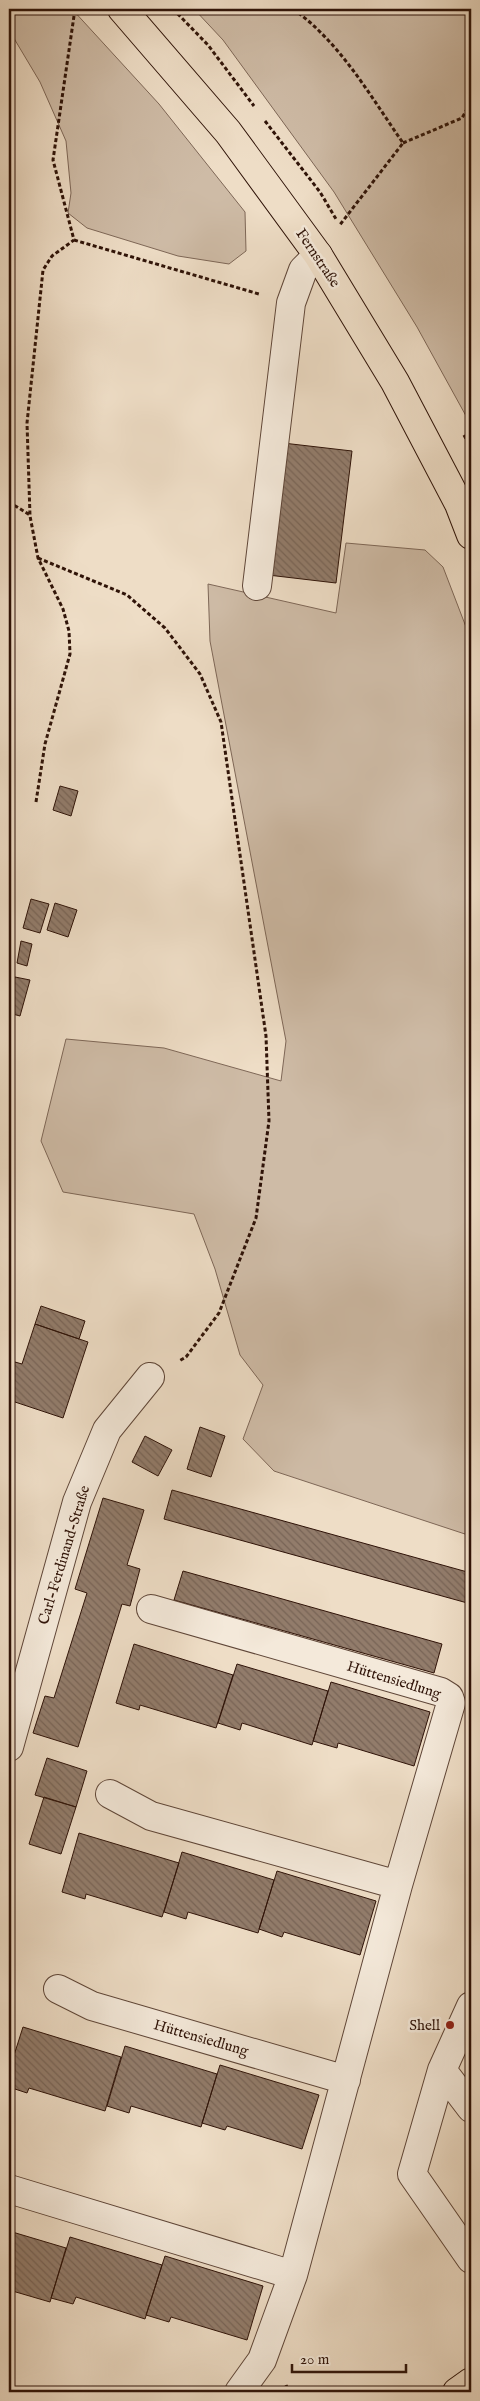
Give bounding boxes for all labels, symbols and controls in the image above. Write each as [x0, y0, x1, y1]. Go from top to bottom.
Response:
street label: Fernstraße [291, 225, 345, 291]
street label: Carl-Ferdinand-Straße [34, 1483, 94, 1627]
street label: Hüttensiedlung [345, 1657, 444, 1704]
street label: Hüttensiedlung [151, 2015, 251, 2061]
place label: Shell [409, 2016, 441, 2035]
marker: Shell [444, 2019, 456, 2031]
scale bar [292, 2341, 406, 2373]
text: 20 m [300, 2350, 330, 2369]

